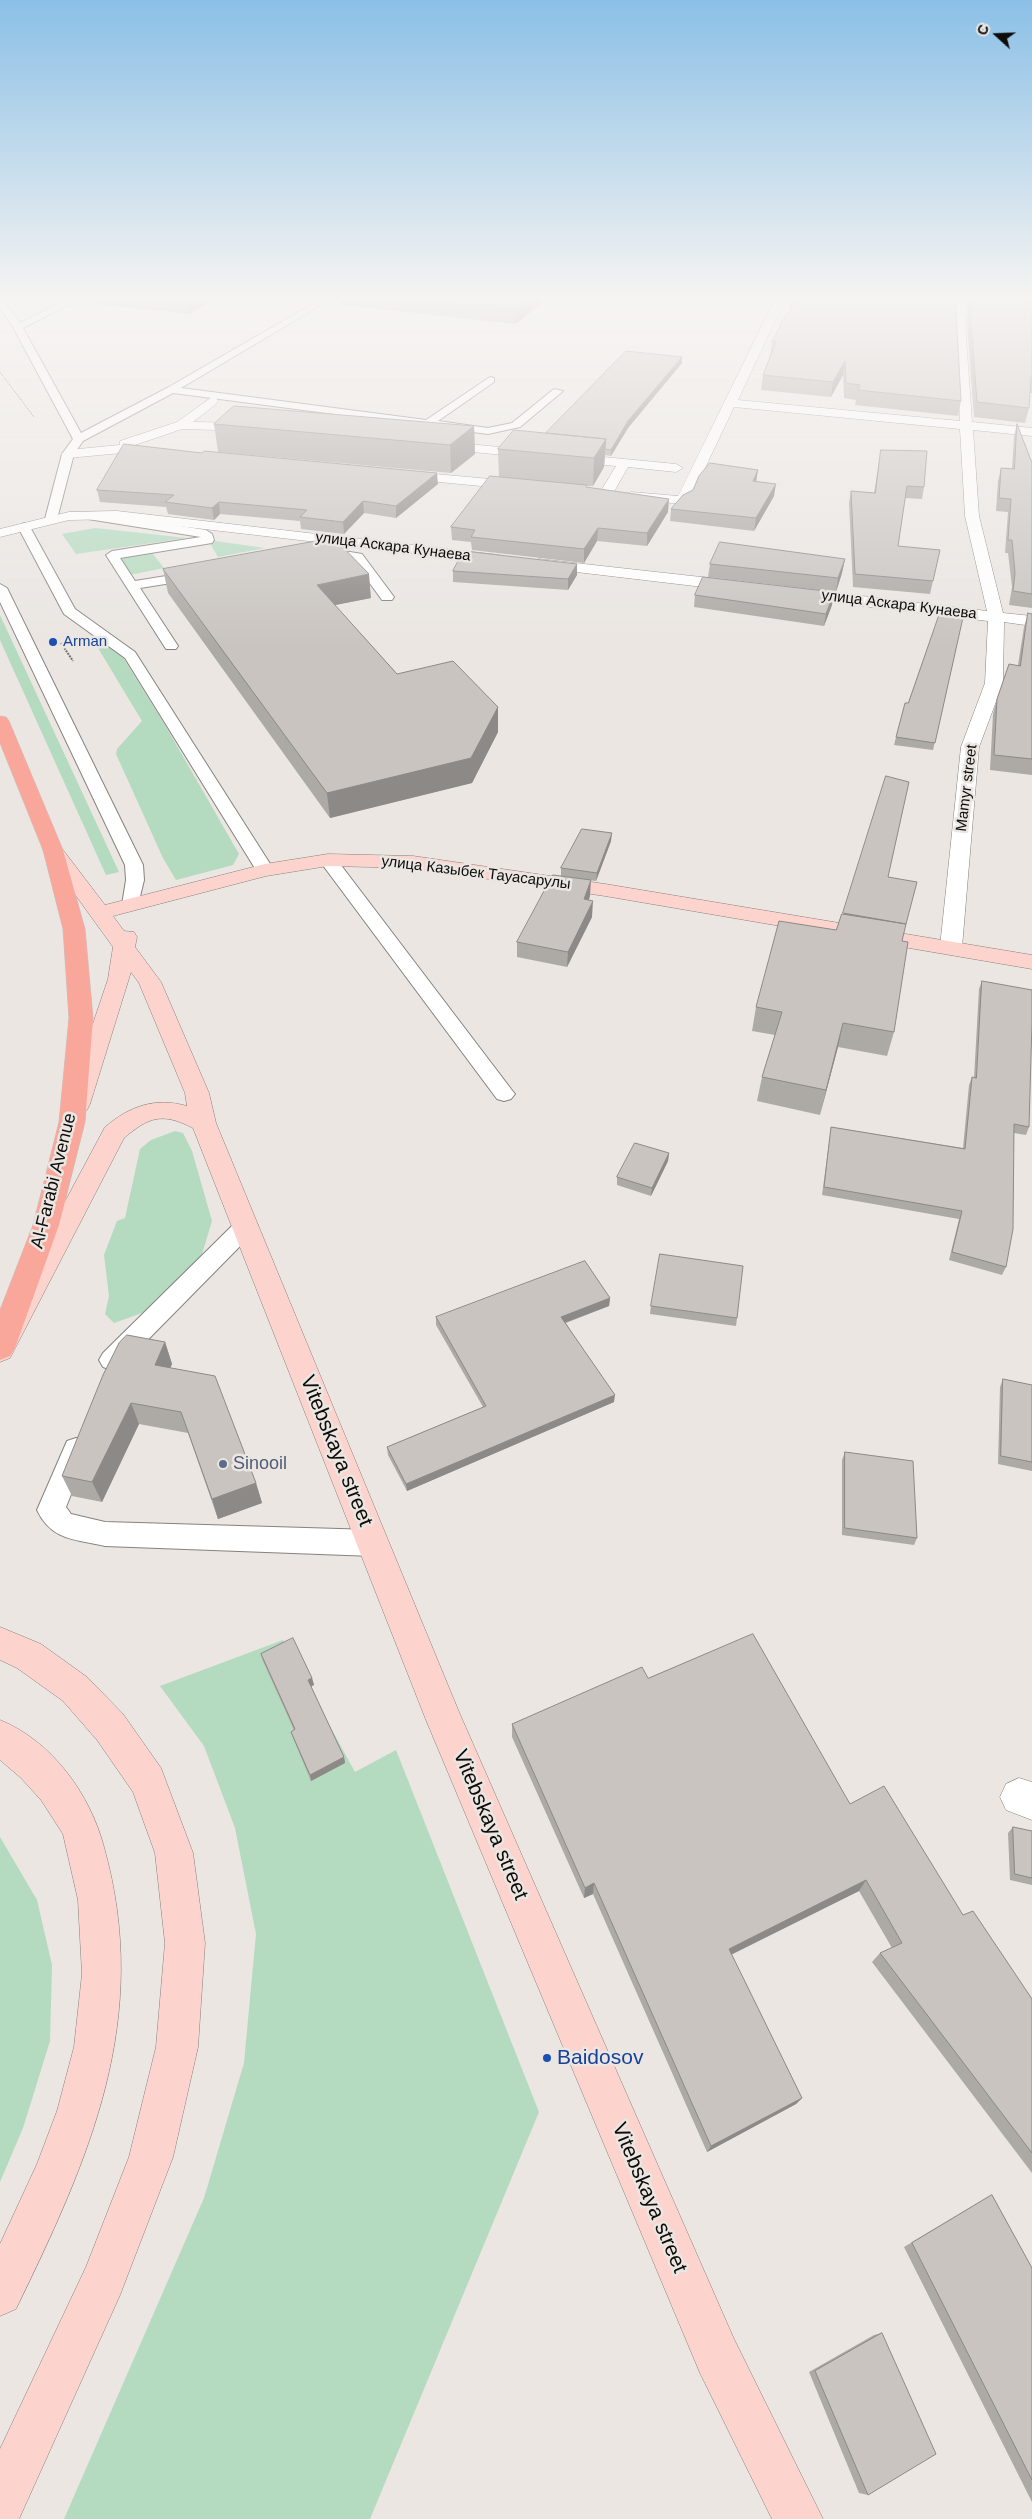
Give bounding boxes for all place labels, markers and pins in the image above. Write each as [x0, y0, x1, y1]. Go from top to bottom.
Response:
place label: Arman [63, 633, 107, 651]
marker: Arman [47, 636, 59, 648]
place label: Sinooil [233, 1453, 287, 1475]
marker: Sinooil [217, 1458, 229, 1470]
place label: Baidosov [557, 2045, 643, 2071]
marker: Baidosov [541, 2052, 553, 2064]

